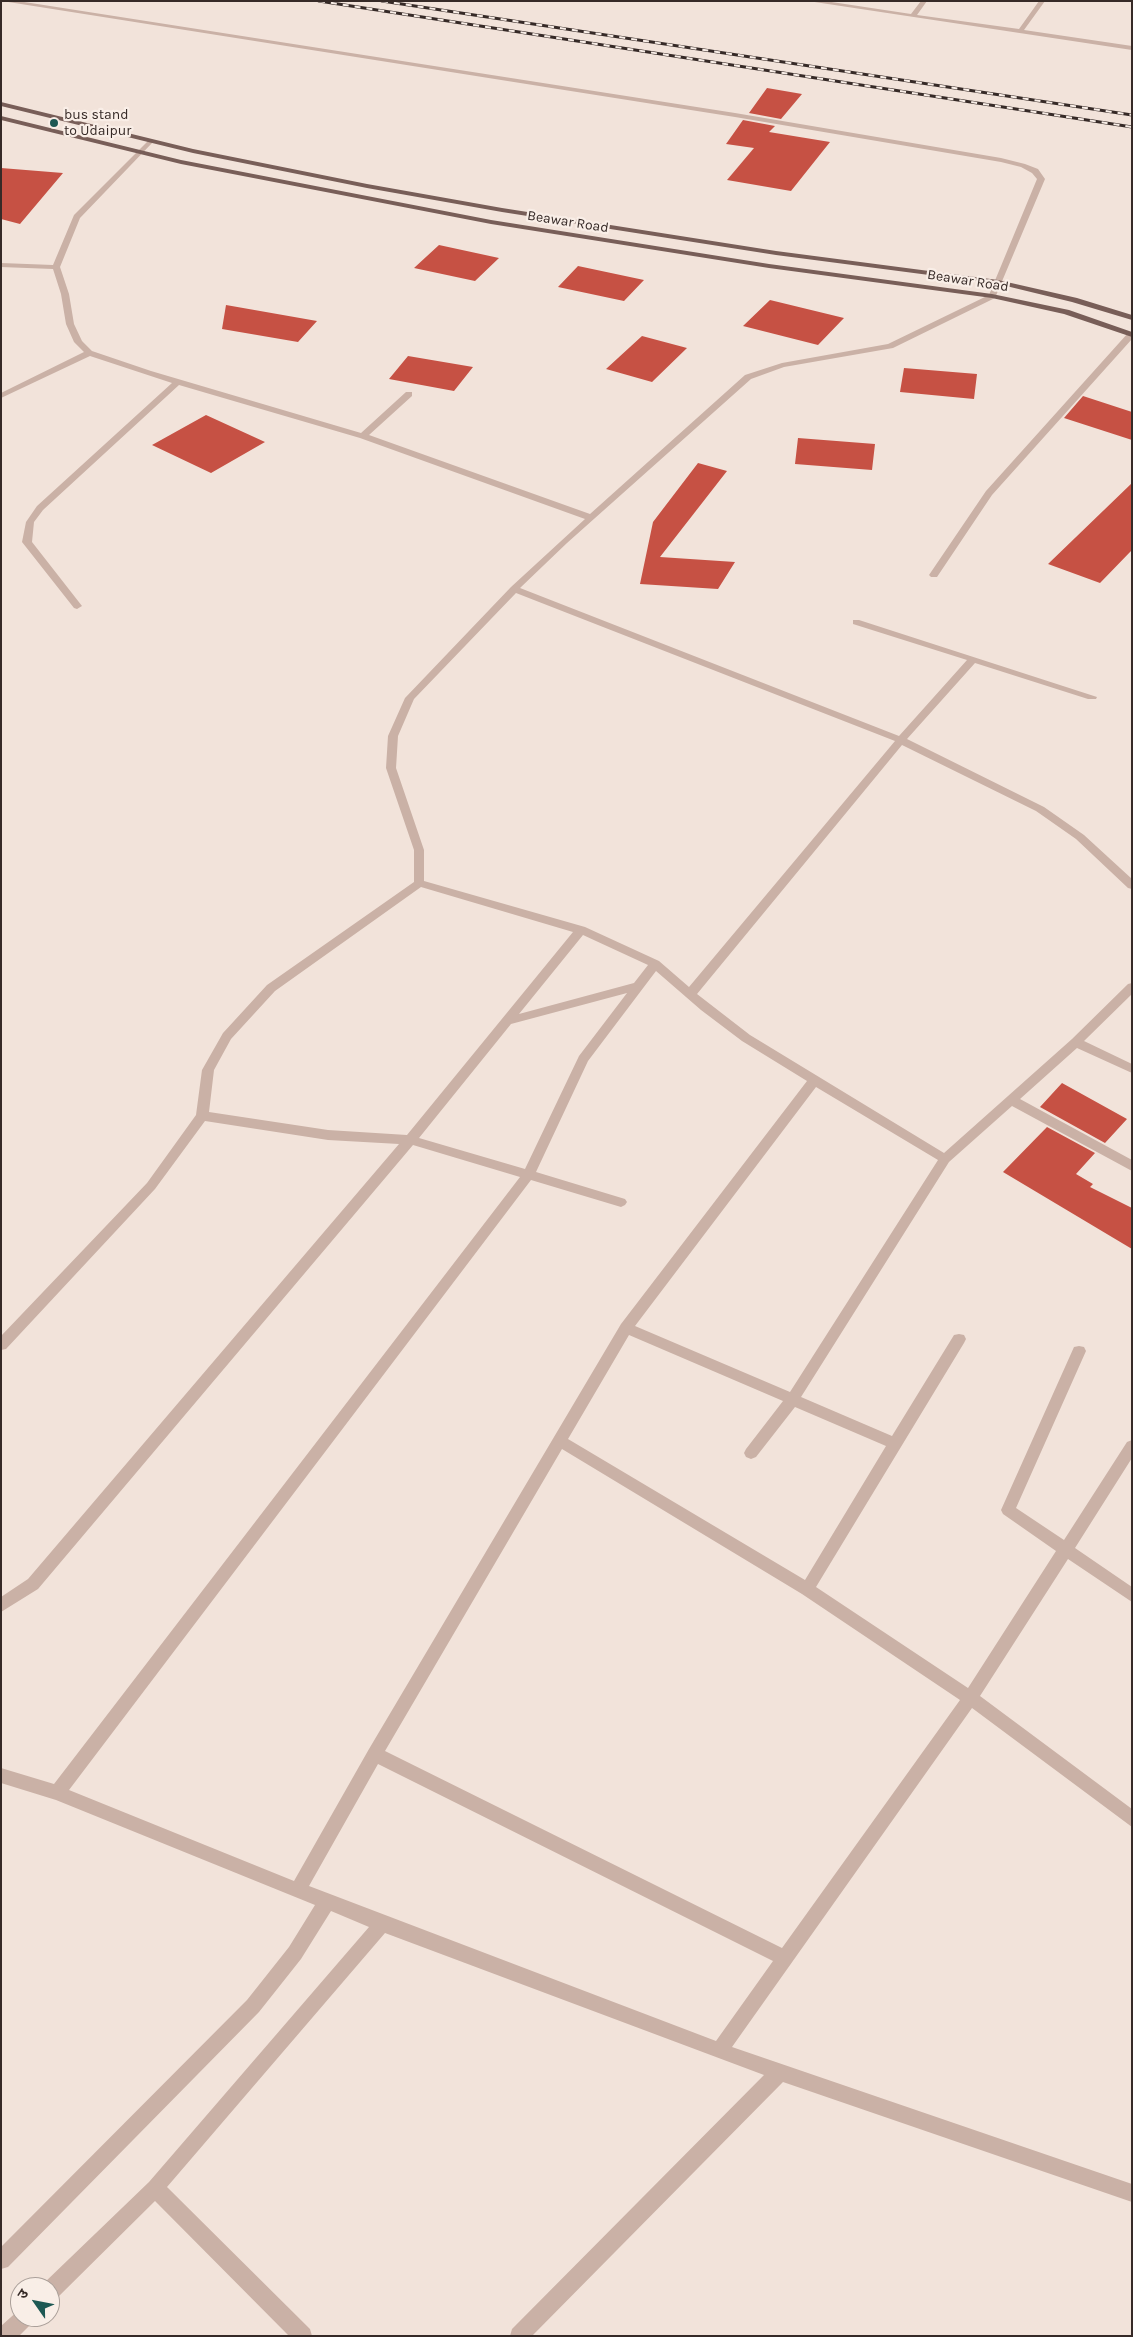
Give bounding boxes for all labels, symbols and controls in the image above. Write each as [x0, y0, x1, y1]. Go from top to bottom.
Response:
place label: bus stand to Udaipur [64, 107, 131, 140]
marker: bus stand to Udaipur [48, 117, 60, 129]
street label: Beawar Road [526, 207, 610, 237]
street label: Beawar Road [926, 266, 1010, 296]
north arrow [10, 2277, 60, 2327]
text: उ [13, 2286, 32, 2302]

